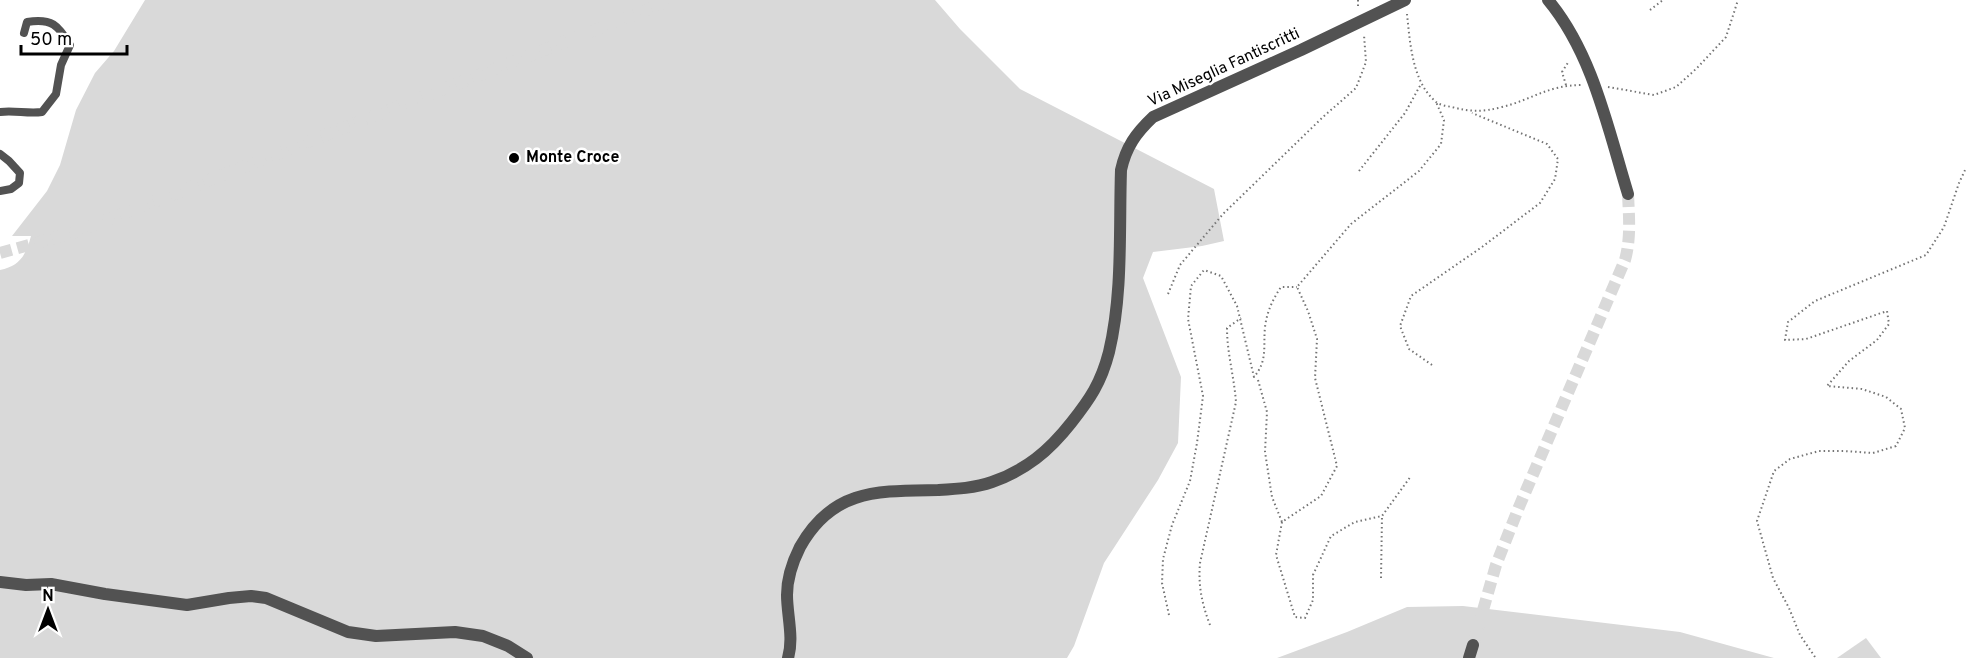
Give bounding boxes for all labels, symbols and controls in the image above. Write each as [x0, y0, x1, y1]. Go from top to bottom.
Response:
scale bar [21, 18, 128, 56]
street label: Via Miseglia Fantiscritti [1145, 24, 1303, 112]
text: 50 m [30, 29, 72, 52]
place label: Monte Croce [526, 148, 619, 168]
marker: Monte Croce [507, 151, 521, 165]
north arrow [18, 580, 78, 640]
text: N [42, 587, 54, 607]

